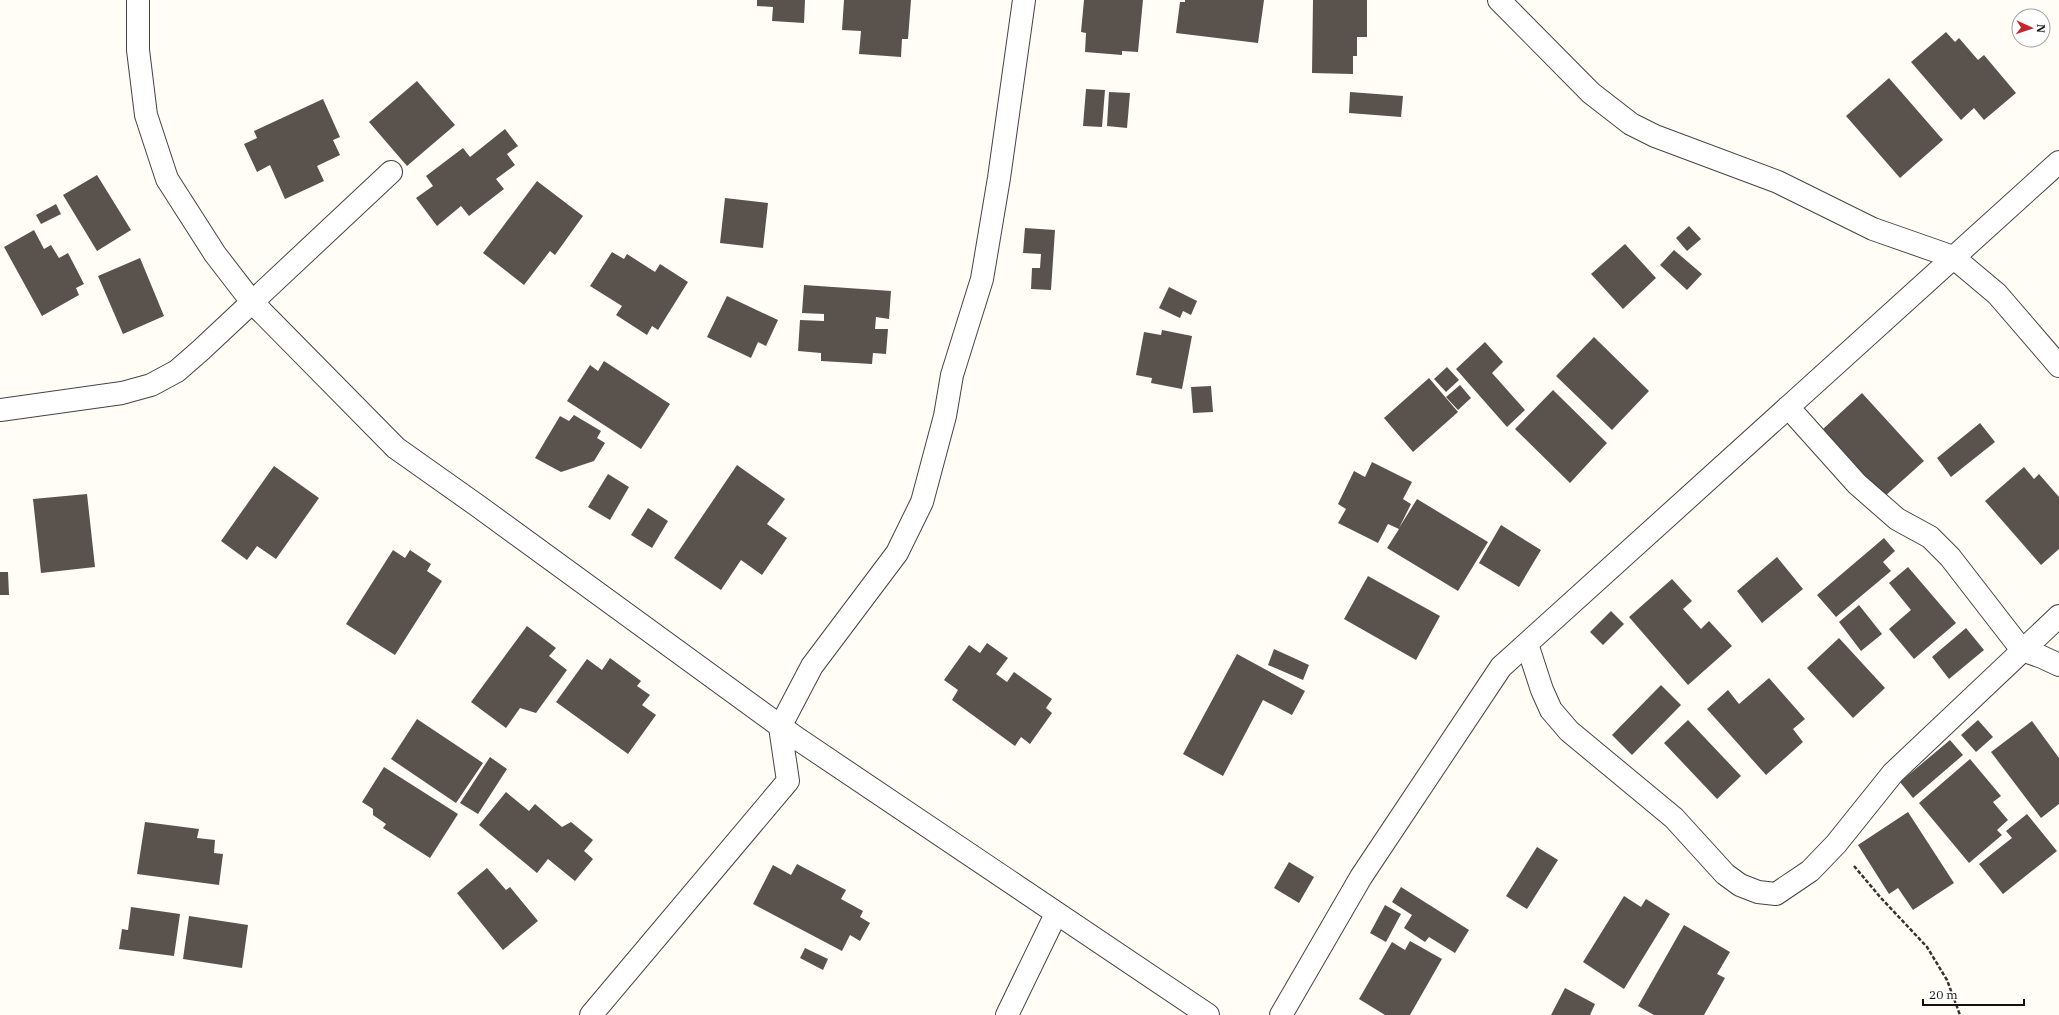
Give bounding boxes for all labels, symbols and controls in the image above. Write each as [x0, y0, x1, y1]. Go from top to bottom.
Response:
north arrow [2011, 8, 2051, 48]
text: N [2034, 24, 2048, 34]
scale bar [1923, 981, 2024, 1007]
text: 20 m [1929, 987, 1958, 1002]

